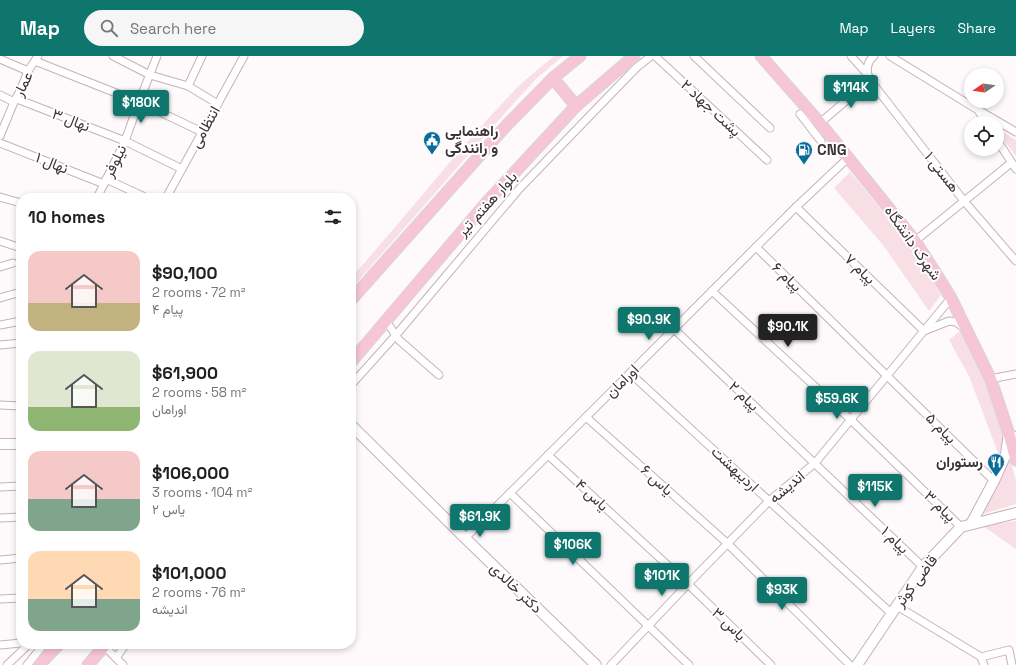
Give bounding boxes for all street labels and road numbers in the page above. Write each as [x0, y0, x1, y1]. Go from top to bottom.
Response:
street label: عمار [8, 68, 37, 100]
street label: پشت جهاد ۲ [677, 75, 745, 141]
street label: انتظامی [185, 102, 225, 152]
street label: نهال ۳ [50, 104, 93, 135]
street label: نیلوفر [98, 141, 131, 181]
street label: نهال ۱ [33, 147, 71, 178]
street label: هستی ۱ [920, 148, 964, 196]
street label: بلوار هفتم تیر [452, 167, 522, 242]
street label: شهرک دانشگاه [881, 202, 946, 284]
street label: پیام ۷ [840, 249, 880, 289]
street label: پیام ۶ [768, 258, 806, 296]
street label: اورامان [601, 360, 642, 401]
street label: پیام ۲ [724, 377, 764, 415]
street label: پیام ۵ [921, 408, 961, 448]
street label: اردیبهشت [707, 442, 763, 496]
street label: یاس ۶ [636, 460, 678, 500]
street label: اندیشه [765, 466, 808, 507]
street label: یاس ۴ [571, 474, 613, 516]
street label: پیام ۳ [920, 486, 960, 526]
street label: پیام ۱ [877, 522, 913, 558]
street label: قاضی کوثر [889, 551, 942, 612]
street label: دکتر خالدی [485, 558, 547, 618]
street label: یاس ۳ [708, 603, 750, 645]

